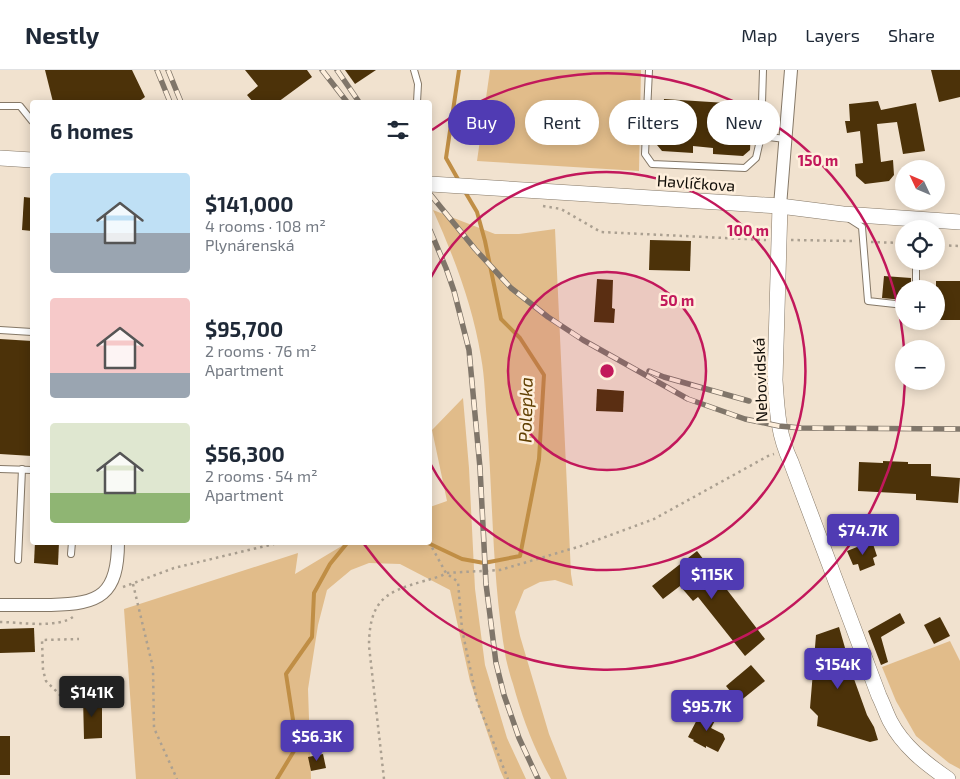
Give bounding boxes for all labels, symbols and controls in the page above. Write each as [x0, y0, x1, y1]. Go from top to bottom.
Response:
text: Nestly [25, 20, 99, 49]
text: Map [741, 24, 777, 46]
text: Layers [805, 24, 860, 46]
text: Share [888, 24, 935, 46]
chip: Buy [448, 100, 515, 145]
chip: Rent [525, 100, 599, 145]
chip: Filters [609, 100, 697, 145]
chip: New [707, 100, 780, 145]
icon: filters [384, 116, 412, 144]
text: 6 homes [50, 118, 133, 143]
text: 150 m [798, 151, 838, 169]
north arrow [895, 160, 945, 210]
map controls [895, 160, 945, 390]
street label: Havlíčkova [656, 170, 736, 195]
text: $141,000 [205, 191, 294, 216]
icon: home [90, 193, 150, 253]
text: 4 rooms · 108 m² [205, 216, 326, 235]
button: locate [895, 220, 945, 270]
text: 100 m [727, 221, 769, 239]
text: Plynárenská [205, 235, 295, 254]
button: + [895, 280, 945, 330]
text: 50 m [660, 291, 694, 309]
text: $95,700 [205, 316, 283, 341]
icon: home [90, 318, 150, 378]
street label: Nebovidská [749, 337, 770, 423]
button: − [895, 340, 945, 390]
text: 2 rooms · 76 m² [205, 341, 317, 360]
text: Apartment [205, 360, 284, 379]
centre of rings [598, 362, 616, 380]
water label: Polepka [513, 377, 537, 443]
text: $56,300 [205, 441, 285, 466]
icon: home [90, 443, 150, 503]
text: 2 rooms · 54 m² [205, 466, 318, 485]
text: Apartment [205, 485, 284, 504]
pin: $74.7K [822, 514, 904, 556]
text: $74.7K [838, 520, 888, 539]
pin: $115K [677, 558, 747, 600]
text: $115K [691, 564, 733, 583]
pin: $154K [803, 648, 873, 690]
text: $154K [815, 654, 861, 673]
pin: $141K [57, 676, 127, 718]
text: $141K [70, 682, 114, 701]
pin: $95.7K [666, 690, 748, 732]
text: $95.7K [682, 696, 732, 715]
pin: $56.3K [276, 720, 358, 762]
text: $56.3K [292, 726, 342, 745]

